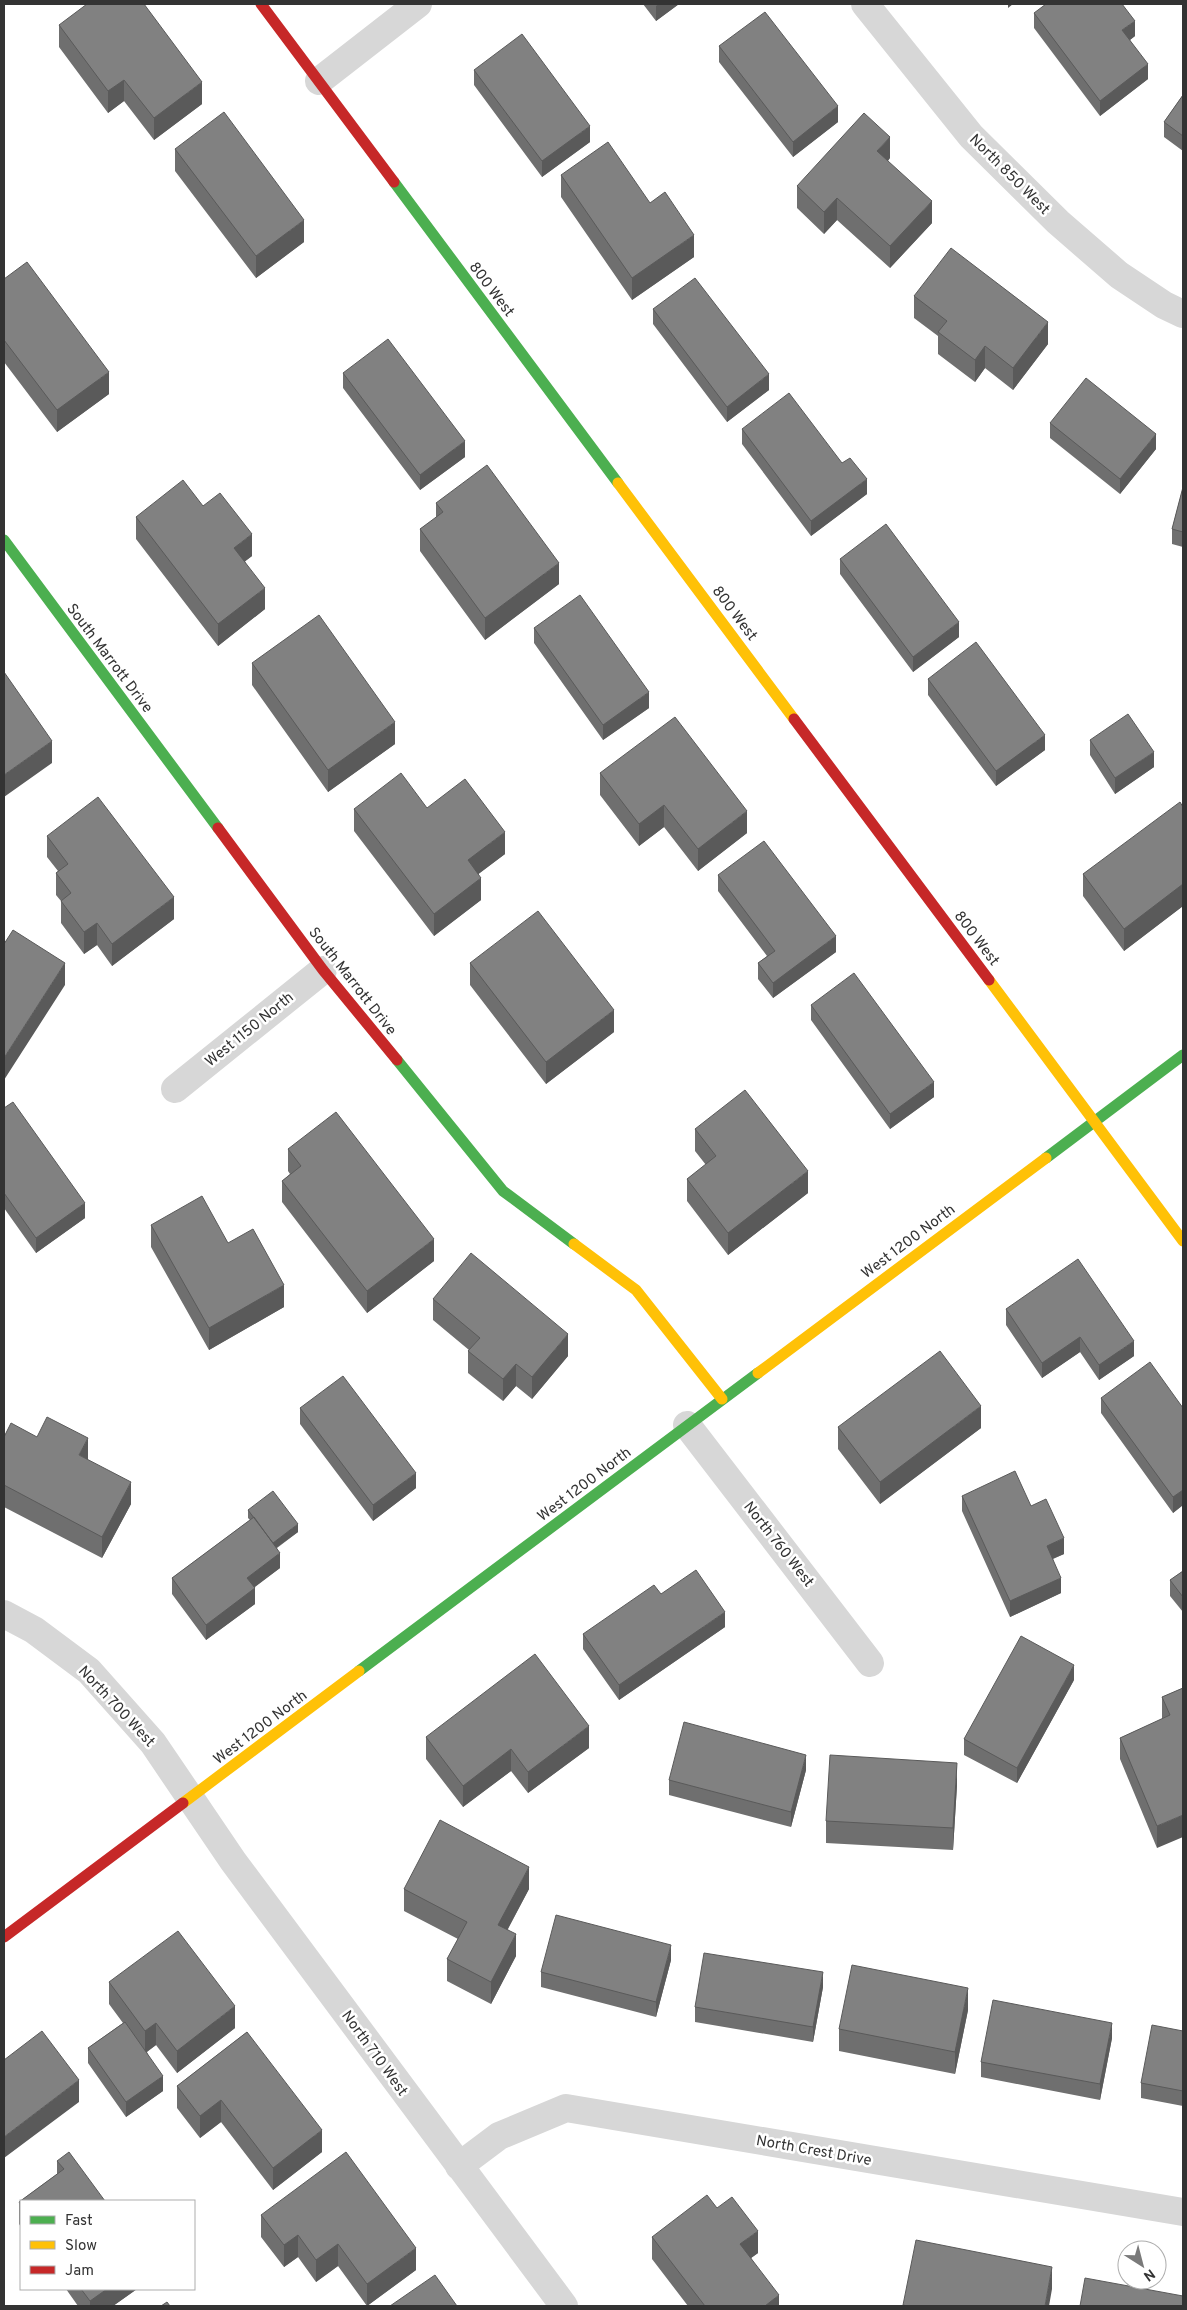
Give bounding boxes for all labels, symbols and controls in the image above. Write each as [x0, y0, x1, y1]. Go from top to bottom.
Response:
street label: North 850 West [965, 131, 1053, 219]
street label: 800 West [464, 259, 518, 321]
street label: 800 West [707, 583, 761, 645]
street label: South Marrott Drive [61, 600, 156, 717]
street label: 800 West [949, 908, 1003, 970]
street label: South Marrott Drive [304, 924, 400, 1040]
street label: West 1150 North [202, 989, 298, 1072]
street label: West 1200 North [858, 1201, 960, 1284]
street label: West 1200 North [534, 1444, 636, 1527]
street label: North 760 West [738, 1498, 817, 1592]
street label: North 700 West [73, 1662, 158, 1752]
street label: West 1200 North [210, 1687, 312, 1770]
street label: North 710 West [336, 2007, 411, 2100]
street label: North Crest Drive [754, 2132, 873, 2171]
legend [20, 2200, 195, 2290]
text: Fast [65, 2212, 93, 2231]
text: Slow [65, 2237, 97, 2256]
north arrow [1117, 2240, 1167, 2290]
text: Jam [65, 2262, 94, 2281]
text: N [1140, 2264, 1158, 2284]

